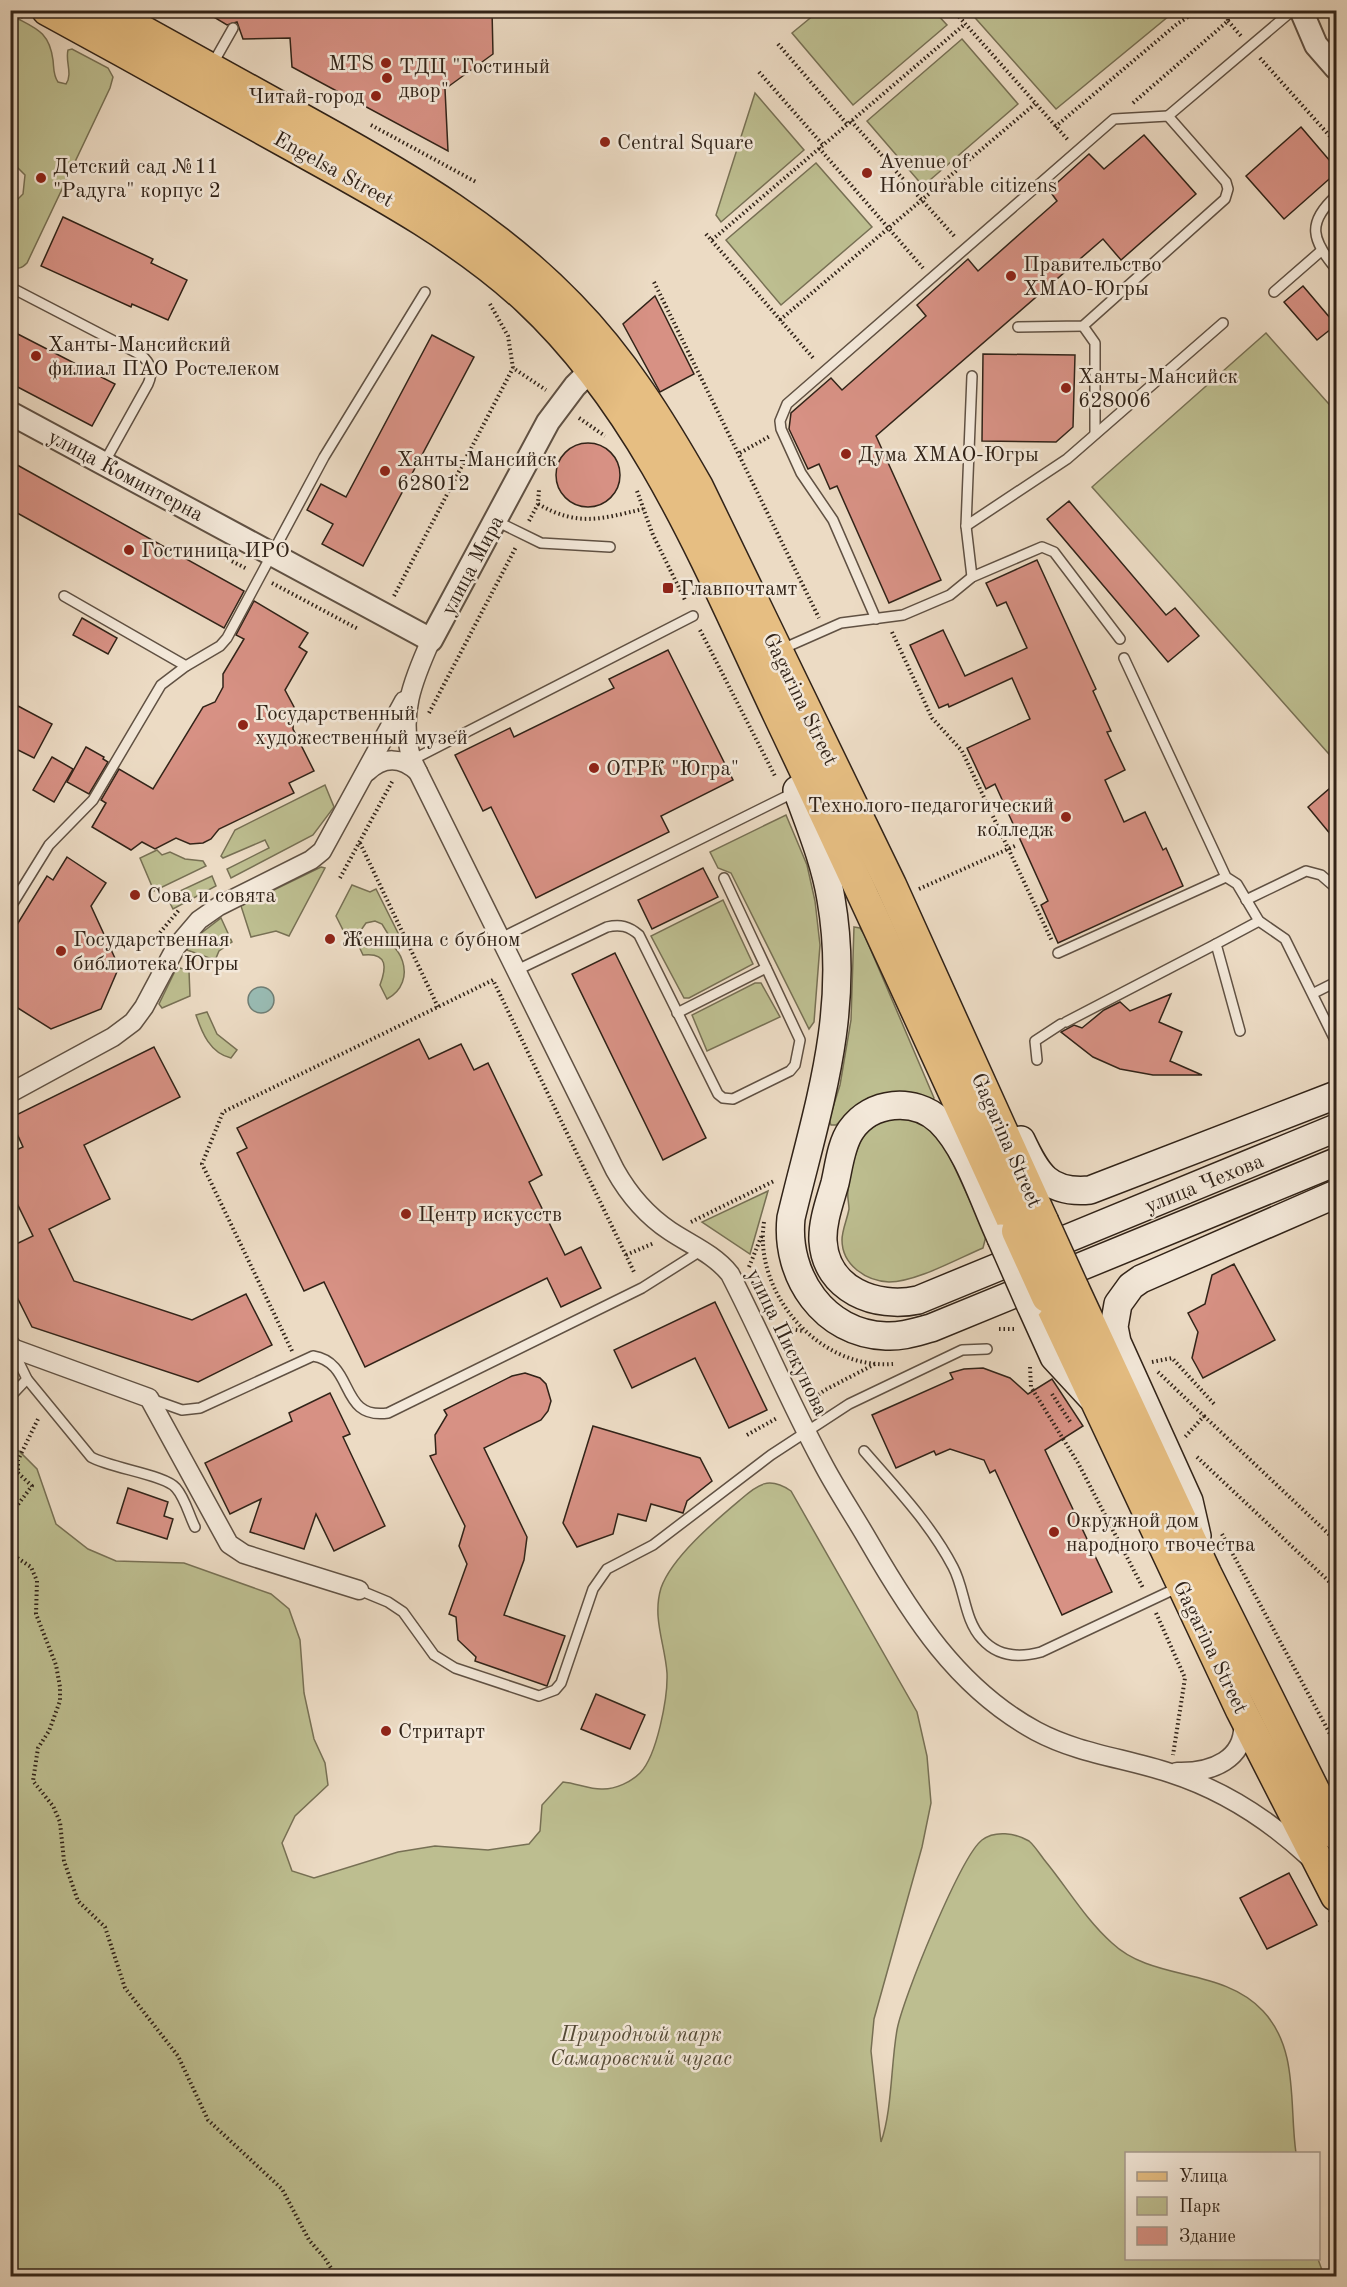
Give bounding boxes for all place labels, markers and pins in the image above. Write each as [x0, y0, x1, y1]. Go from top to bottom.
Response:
place label: MTS [328, 54, 374, 75]
marker: MTS [379, 56, 393, 70]
place label: ТДЦ "Гостиный двор" [399, 57, 550, 102]
marker: ТДЦ "Гостиный двор" [380, 71, 394, 85]
place label: Читай-город [249, 87, 365, 108]
marker: Читай-город [369, 89, 383, 103]
place label: Central Square [617, 133, 753, 154]
marker: Central Square [598, 135, 612, 149]
place label: Avenue of Honourable citizens [879, 152, 1057, 197]
place label: Детский сад №11 "Радуга" корпус 2 [53, 157, 221, 202]
marker: Avenue of Honourable citizens [860, 166, 874, 180]
marker: Детский сад №11 "Радуга" корпус 2 [34, 171, 48, 185]
place label: Правительство ХМАО-Югры [1023, 255, 1162, 300]
marker: Правительство ХМАО-Югры [1004, 269, 1018, 283]
place label: Ханты-Мансийский филиал ПАО Ростелеком [48, 335, 280, 380]
marker: Ханты-Мансийский филиал ПАО Ростелеком [29, 349, 43, 363]
place label: Ханты-Мансийск 628006 [1078, 367, 1239, 412]
marker: Ханты-Мансийск 628006 [1059, 381, 1073, 395]
place label: Дума ХМАО-Югры [858, 445, 1039, 466]
marker: Дума ХМАО-Югры [839, 447, 853, 461]
place label: Ханты-Мансийск 628012 [397, 450, 558, 495]
marker: Ханты-Мансийск 628012 [378, 464, 392, 478]
place label: Гостиница ИРО [141, 541, 290, 562]
marker: Гостиница ИРО [122, 543, 136, 557]
place label: Главпочтамт [680, 579, 797, 600]
marker: Главпочтамт [661, 581, 675, 595]
place label: Государственный художественный музей [255, 704, 468, 749]
marker: Государственный художественный музей [236, 718, 250, 732]
place label: ОТРК "Югра" [606, 759, 739, 780]
marker: ОТРК "Югра" [587, 761, 601, 775]
place label: Технолого-педагогический колледж [807, 796, 1054, 841]
marker: Технолого-педагогический колледж [1059, 810, 1073, 824]
place label: Сова и совята [147, 886, 276, 907]
marker: Сова и совята [128, 888, 142, 902]
place label: Государственная библиотека Югры [73, 930, 239, 975]
place label: Женщина с бубном [342, 930, 520, 951]
marker: Женщина с бубном [323, 932, 337, 946]
marker: Государственная библиотека Югры [54, 944, 68, 958]
place label: Центр искусств [418, 1205, 562, 1226]
marker: Центр искусств [399, 1207, 413, 1221]
place label: Окружной дом народного твочества [1066, 1511, 1255, 1556]
marker: Окружной дом народного твочества [1047, 1525, 1061, 1539]
place label: Стритарт [398, 1722, 485, 1743]
marker: Стритарт [379, 1724, 393, 1738]

